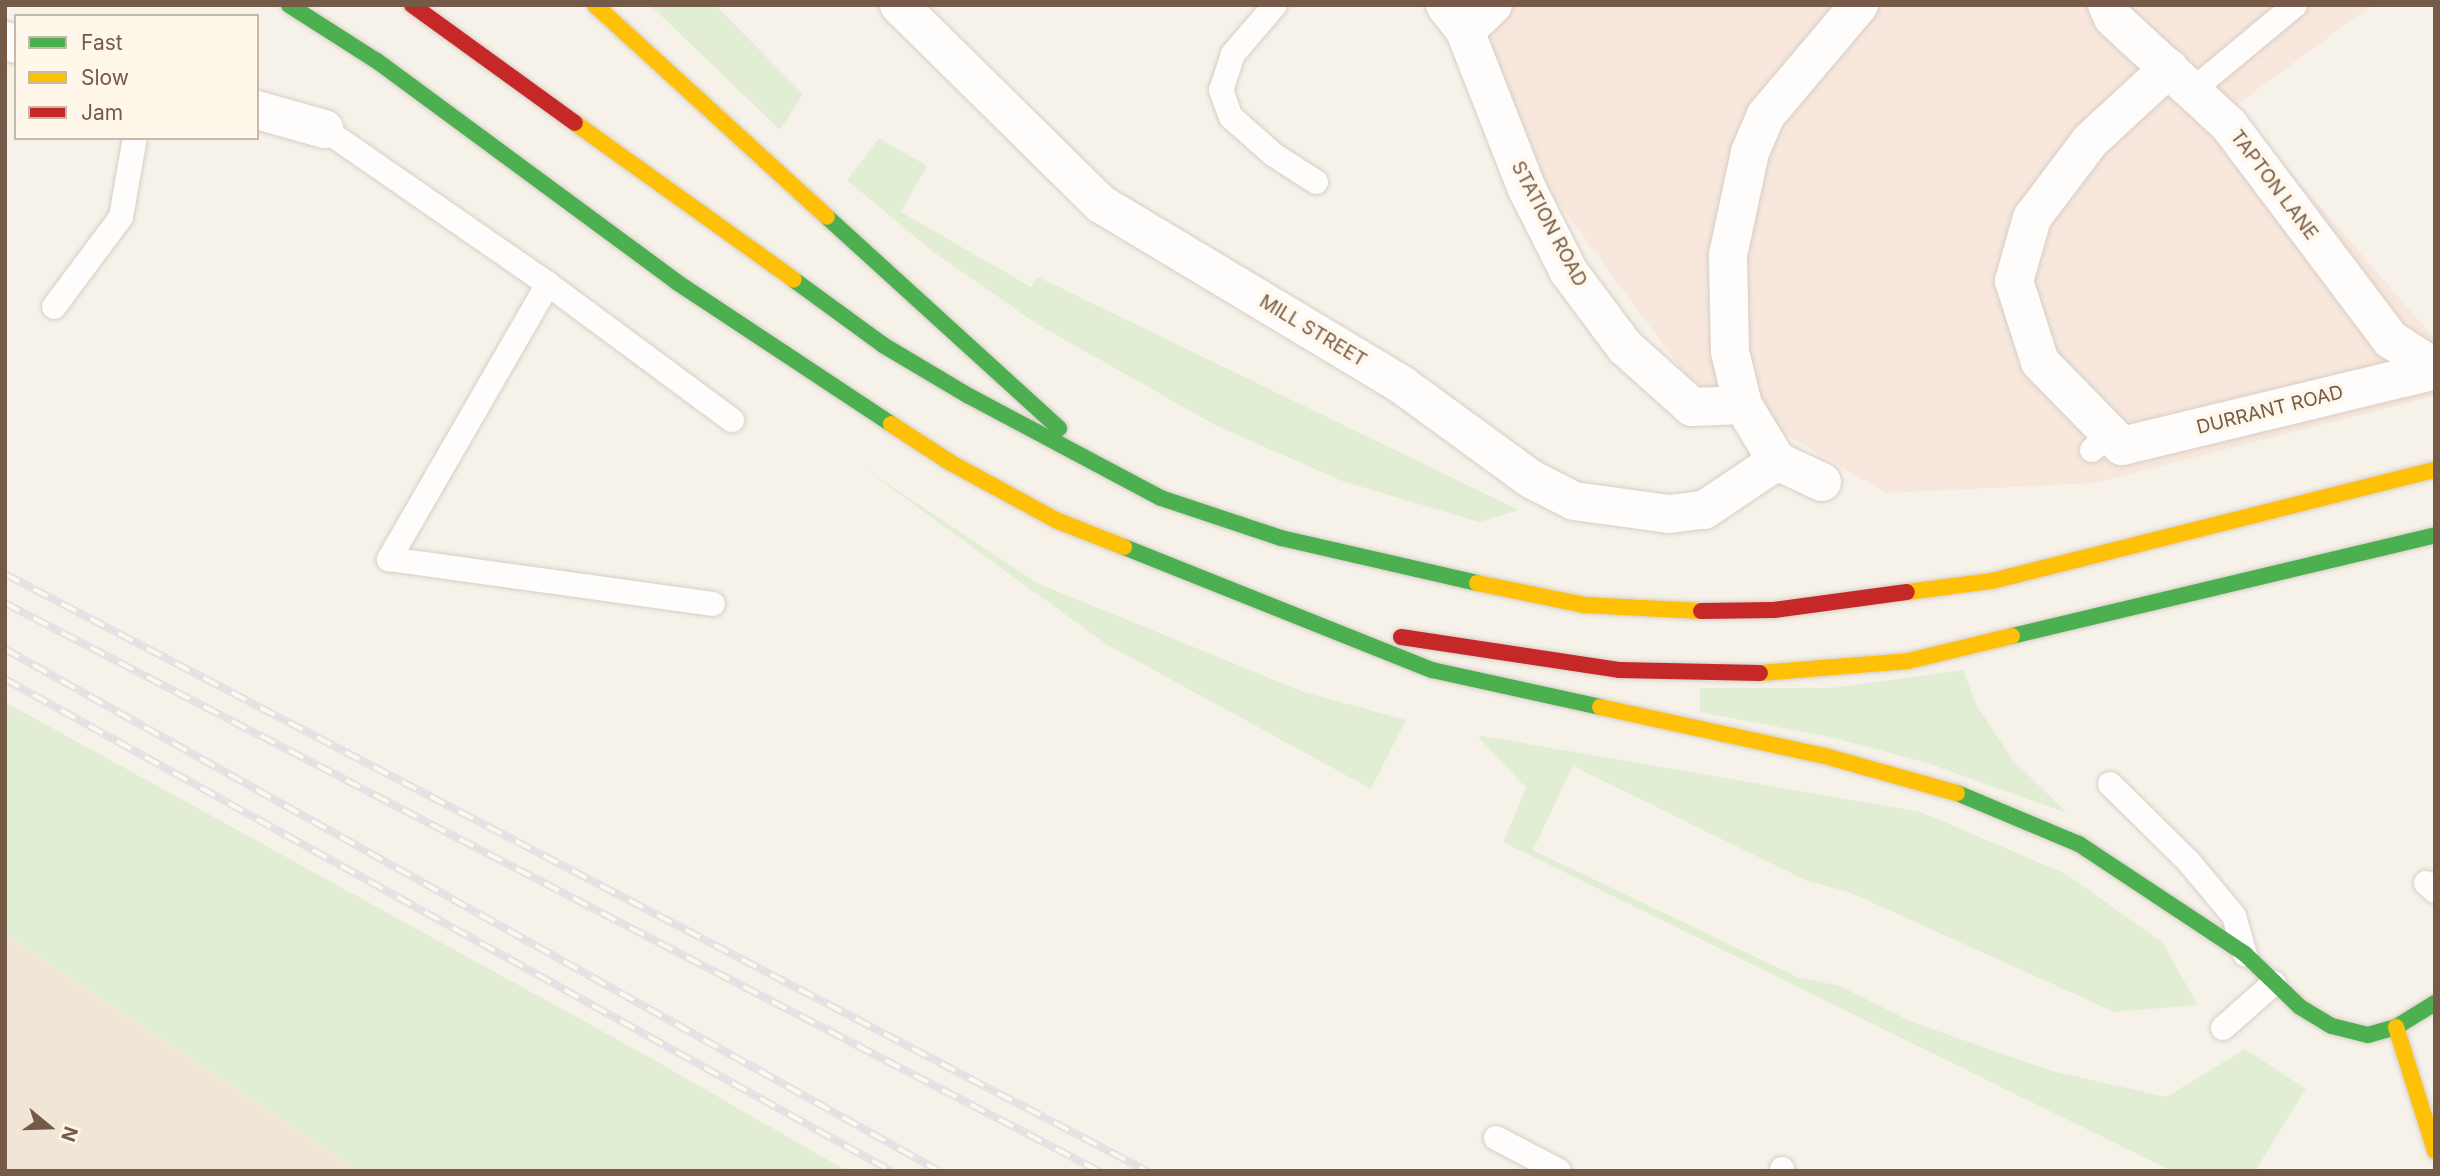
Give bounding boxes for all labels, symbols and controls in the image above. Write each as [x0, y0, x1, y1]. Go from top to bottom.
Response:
legend [14, 14, 259, 140]
text: Fast [81, 30, 123, 55]
text: Slow [81, 65, 129, 90]
text: Jam [81, 100, 123, 125]
street label: TAPTON LANE [2225, 126, 2323, 244]
street label: STATION ROAD [1506, 157, 1592, 291]
street label: MILL STREET [1255, 290, 1371, 372]
street label: DURRANT ROAD [2194, 381, 2346, 439]
north arrow [14, 1092, 84, 1162]
text: N [56, 1123, 83, 1145]

